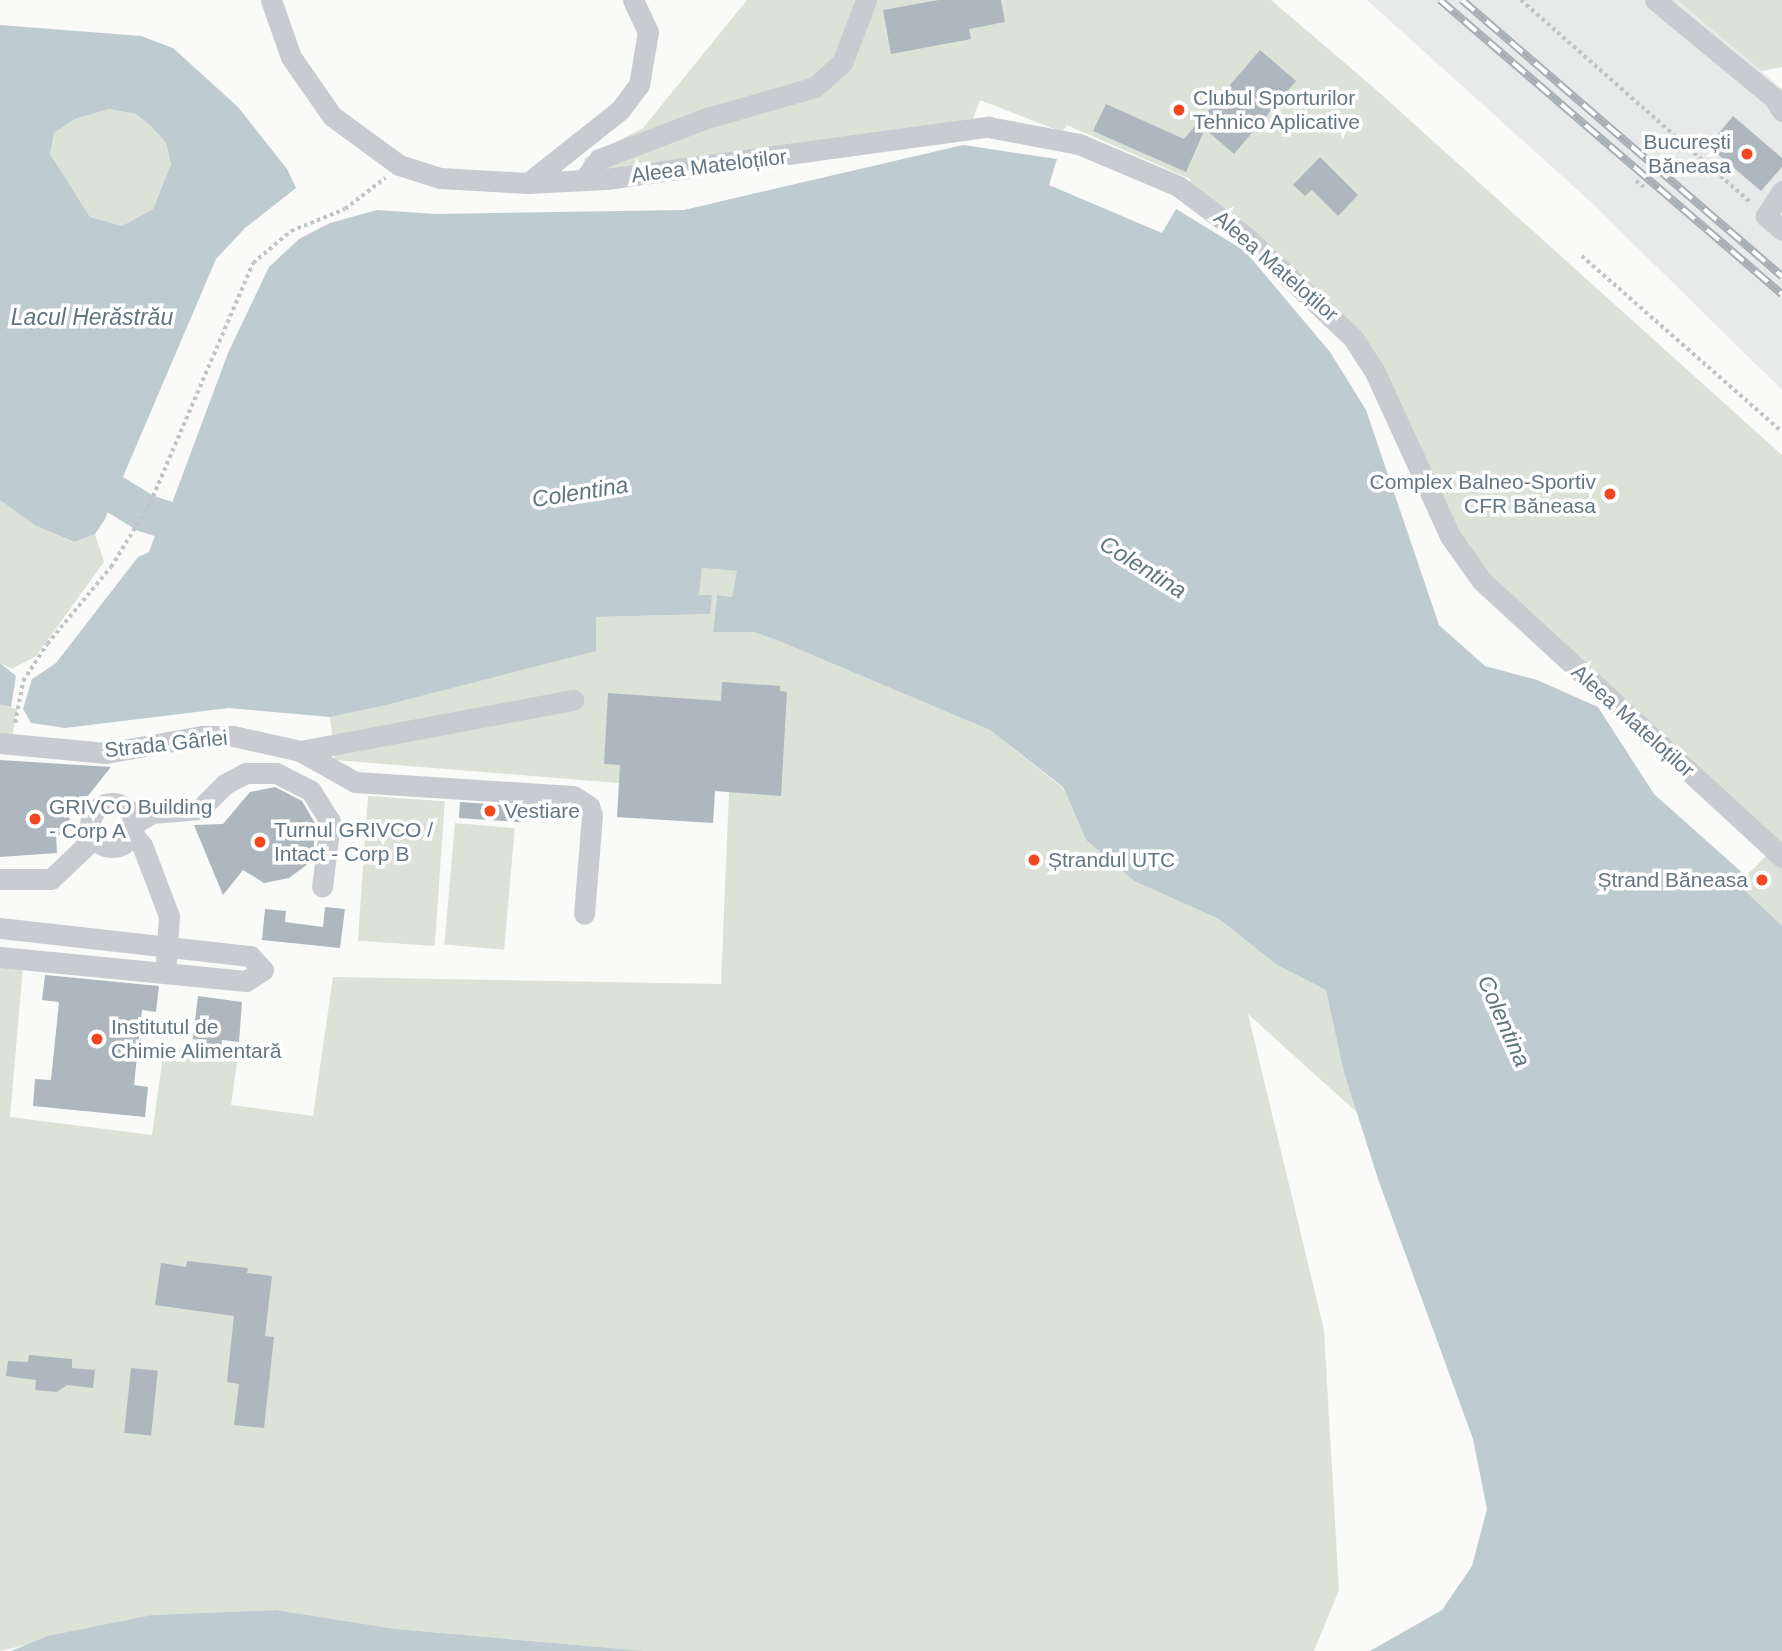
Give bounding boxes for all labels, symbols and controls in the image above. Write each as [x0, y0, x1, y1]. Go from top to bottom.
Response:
place label: Clubul Sporturilor Tehnico Aplicative [1193, 85, 1361, 135]
marker: Clubul Sporturilor Tehnico Aplicative [1171, 102, 1187, 118]
place label: București Băneasa [1643, 129, 1731, 179]
street label: Aleea Mateloților [630, 144, 788, 188]
marker: București Băneasa [1737, 144, 1757, 164]
street label: Aleea Mateloților [1209, 205, 1343, 327]
water label: Lacul Herăstrău [11, 303, 173, 331]
place label: Complex Balneo-Sportiv CFR Băneasa [1370, 469, 1596, 519]
water label: Colentina [530, 471, 630, 513]
marker: Complex Balneo-Sportiv CFR Băneasa [1602, 486, 1618, 502]
water label: Colentina [1094, 530, 1192, 604]
street label: Aleea Mateloților [1566, 659, 1700, 783]
street label: Strada Gârlei [103, 725, 229, 763]
place label: GRIVCO Building - Corp A [49, 794, 212, 844]
place label: Vestiare [504, 798, 580, 824]
marker: Vestiare [482, 803, 498, 819]
marker: GRIVCO Building - Corp A [27, 811, 43, 827]
place label: Turnul GRIVCO / Intact - Corp B [274, 817, 433, 867]
marker: Turnul GRIVCO / Intact - Corp B [252, 834, 268, 850]
place label: Ștrandul UTC [1048, 847, 1175, 873]
marker: Ștrandul UTC [1026, 852, 1042, 868]
place label: Ștrand Băneasa [1597, 867, 1748, 893]
marker: Ștrand Băneasa [1754, 872, 1770, 888]
water label: Colentina [1472, 971, 1536, 1071]
place label: Institutul de Chimie Alimentară [111, 1014, 283, 1064]
marker: Institutul de Chimie Alimentară [89, 1031, 105, 1047]

